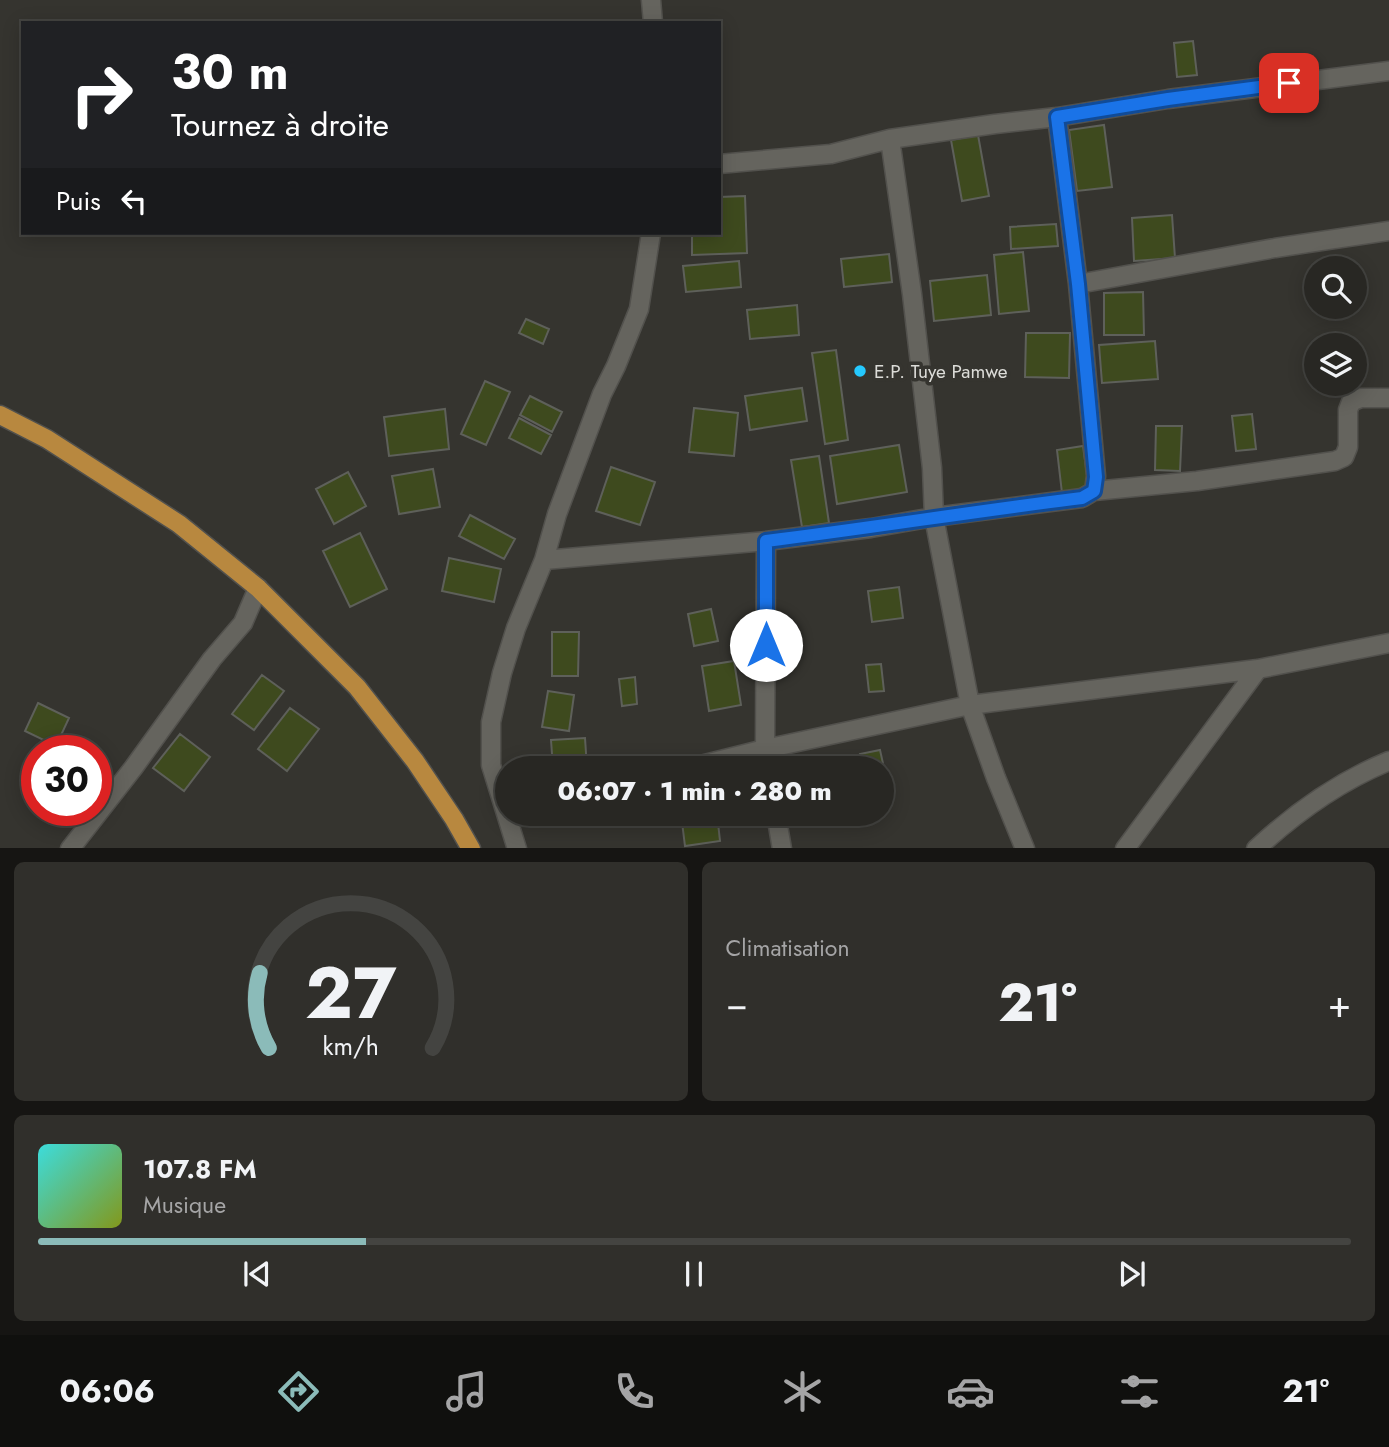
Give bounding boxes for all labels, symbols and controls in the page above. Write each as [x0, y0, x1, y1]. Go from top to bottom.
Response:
text: 30 m [171, 37, 289, 107]
icon: right [56, 49, 147, 140]
pin [1259, 53, 1319, 113]
icon: arrive [1270, 64, 1308, 102]
text: Tournez à droite [171, 102, 389, 148]
text: Puis [56, 182, 101, 220]
icon: left [115, 182, 153, 220]
map controls [1304, 256, 1367, 396]
button: search [1304, 256, 1367, 319]
button: layers [1304, 333, 1367, 396]
place label: E.P. Tuye Pamwe [874, 358, 1008, 385]
marker: E.P. Tuye Pamwe [852, 363, 868, 379]
position arrow [729, 608, 803, 682]
speed limit sign: 30 [21, 735, 112, 826]
text: 06:07 · 1 min · 280 m [557, 772, 832, 810]
text: Climatisation [726, 931, 850, 965]
text: 27 [305, 940, 397, 1045]
text: 21° [998, 965, 1077, 1041]
text: − [726, 976, 748, 1031]
text: + [1328, 976, 1351, 1031]
text: km/h [322, 1027, 379, 1063]
text: 107.8 FM [143, 1150, 257, 1188]
text: Musique [143, 1188, 226, 1222]
icon: previous [238, 1255, 276, 1293]
icon: pause [675, 1255, 713, 1293]
icon: next [1113, 1255, 1151, 1293]
icon: directions [274, 1367, 323, 1416]
icon: music [442, 1367, 491, 1416]
icon: phone [610, 1367, 659, 1416]
icon: climate [778, 1367, 827, 1416]
icon: car [946, 1367, 995, 1416]
icon: filters [1115, 1367, 1164, 1416]
text: 06:06 [60, 1368, 155, 1414]
text: 21° [1283, 1368, 1329, 1414]

